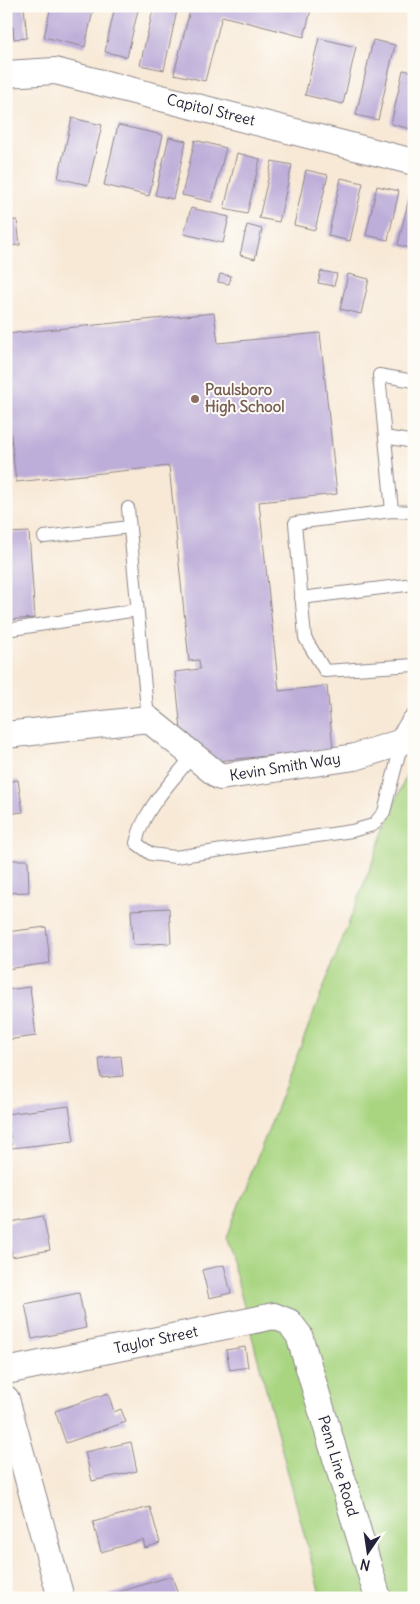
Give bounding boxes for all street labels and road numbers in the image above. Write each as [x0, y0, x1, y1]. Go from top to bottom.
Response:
street label: Capitol Street [165, 89, 257, 130]
street label: Kevin Smith Way [228, 748, 342, 785]
street label: Taylor Street [112, 1321, 200, 1358]
street label: Penn Line Road [314, 1413, 363, 1519]

